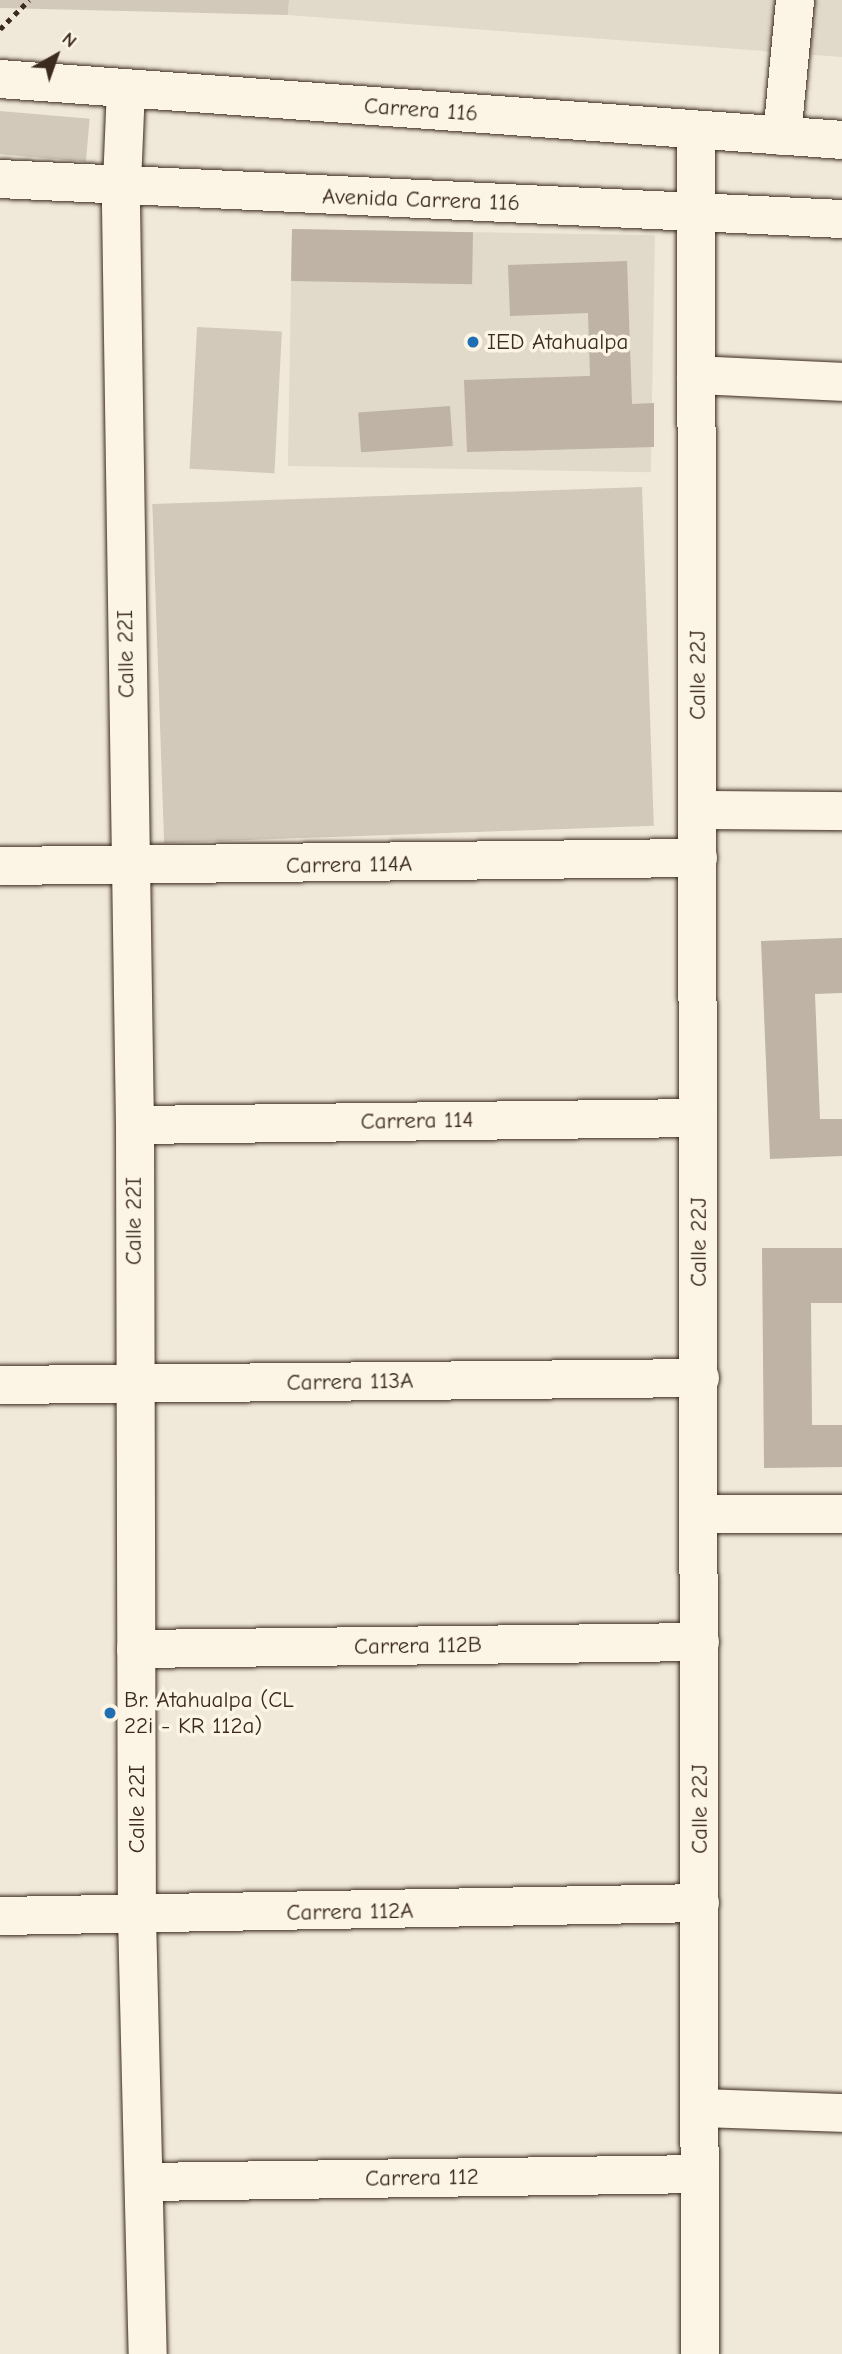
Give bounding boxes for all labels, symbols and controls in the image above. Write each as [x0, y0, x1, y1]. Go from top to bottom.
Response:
north arrow [21, 21, 91, 91]
text: N [58, 27, 81, 52]
street label: Carrera 116 [363, 92, 479, 128]
street label: Avenida Carrera 116 [322, 183, 520, 217]
place label: IED Atahualpa [487, 328, 628, 356]
marker: IED Atahualpa [465, 334, 481, 350]
street label: Calle 22I [111, 610, 141, 698]
street label: Calle 22J [684, 630, 712, 720]
street label: Carrera 114A [286, 850, 412, 880]
street label: Carrera 114 [360, 1106, 474, 1136]
street label: Calle 22I [120, 1177, 148, 1265]
street label: Calle 22J [685, 1197, 713, 1287]
street label: Carrera 113A [286, 1367, 414, 1397]
street label: Carrera 112B [354, 1631, 482, 1661]
place label: Br. Atahualpa (CL 22i - KR 112a) [124, 1686, 294, 1740]
marker: Br. Atahualpa (CL 22i - KR 112a) [102, 1705, 118, 1721]
street label: Calle 22J [686, 1764, 714, 1854]
street label: Calle 22I [123, 1765, 151, 1853]
street label: Carrera 112A [286, 1897, 414, 1927]
street label: Carrera 112 [365, 2163, 479, 2193]

